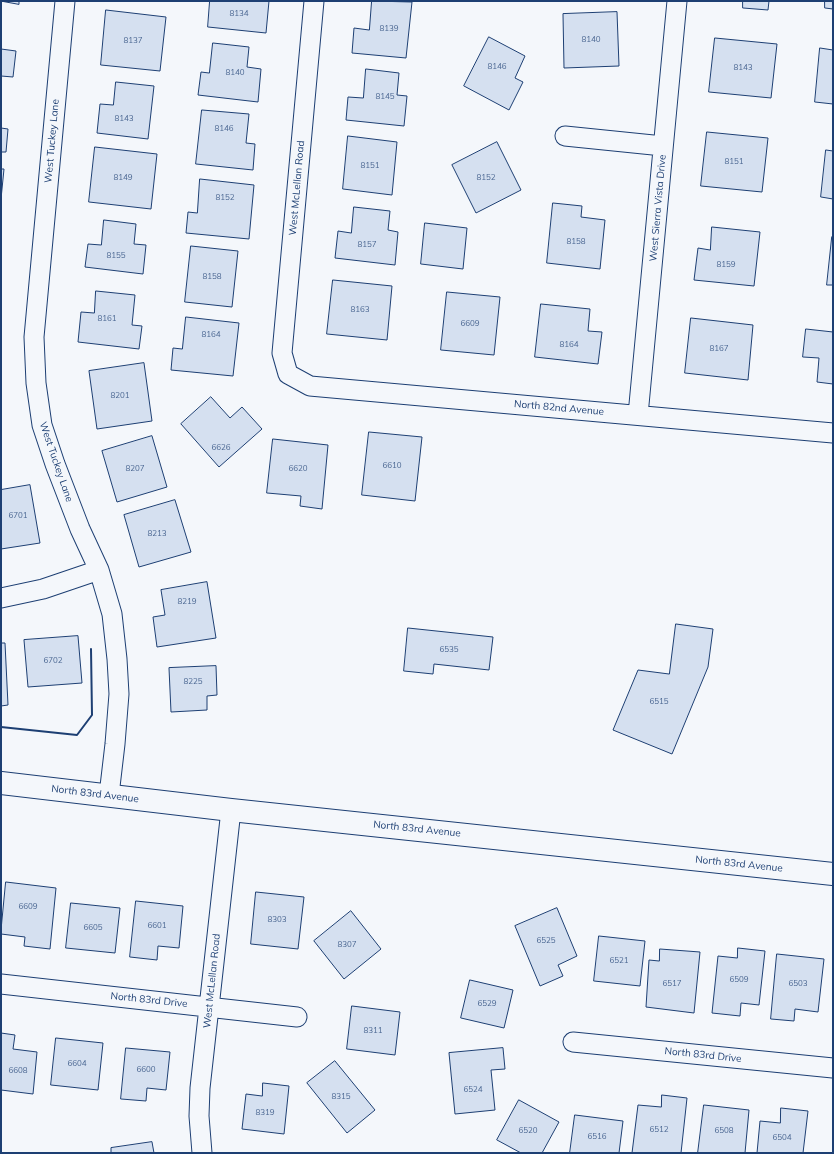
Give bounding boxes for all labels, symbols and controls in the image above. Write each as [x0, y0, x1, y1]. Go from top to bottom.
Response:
house number: 8134 [229, 9, 249, 19]
house number: 8139 [379, 24, 399, 34]
house number: 8140 [581, 35, 601, 45]
house number: 8137 [123, 36, 143, 46]
house number: 8146 [487, 62, 507, 72]
house number: 8143 [733, 63, 753, 73]
house number: 8140 [225, 68, 245, 78]
house number: 8145 [375, 92, 395, 102]
street label: West Tuckey Lane [42, 99, 62, 183]
house number: 8143 [114, 114, 134, 124]
house number: 8146 [214, 124, 234, 134]
street label: West McLellan Road [287, 140, 307, 236]
street label: West Sierra Vista Drive [647, 154, 669, 262]
house number: 8151 [724, 157, 744, 167]
house number: 8151 [360, 161, 380, 171]
house number: 8149 [113, 173, 133, 183]
house number: 8152 [476, 173, 496, 183]
house number: 8152 [215, 193, 235, 203]
house number: 8158 [566, 237, 586, 247]
house number: 8157 [357, 240, 377, 250]
house number: 8155 [106, 251, 126, 261]
house number: 8159 [716, 260, 736, 270]
house number: 8158 [202, 272, 222, 282]
house number: 8163 [350, 305, 370, 315]
house number: 8161 [97, 314, 117, 324]
house number: 6609 [460, 319, 480, 329]
house number: 8164 [201, 330, 221, 340]
house number: 8164 [559, 340, 579, 350]
house number: 8167 [709, 344, 729, 354]
house number: 8201 [110, 391, 130, 401]
street label: North 82nd Avenue [513, 398, 605, 418]
street label: West Tuckey Lane [37, 420, 75, 504]
house number: 6626 [211, 443, 231, 453]
house number: 6610 [382, 461, 402, 471]
house number: 8207 [125, 464, 145, 474]
house number: 6620 [288, 464, 308, 474]
house number: 6701 [8, 511, 28, 521]
house number: 8213 [147, 529, 167, 539]
house number: 8219 [177, 597, 197, 607]
house number: 6535 [439, 645, 459, 655]
house number: 6702 [43, 656, 63, 666]
house number: 8225 [183, 677, 203, 687]
house number: 6515 [649, 697, 669, 707]
street label: North 83rd Avenue [51, 783, 139, 805]
street label: North 83rd Avenue [373, 818, 461, 840]
street label: North 83rd Avenue [695, 853, 783, 875]
house number: 6609 [18, 902, 38, 912]
house number: 8303 [267, 915, 287, 925]
house number: 6601 [147, 921, 167, 931]
house number: 6605 [83, 923, 103, 933]
street label: West McLellan Road [201, 933, 223, 1029]
house number: 6525 [536, 936, 556, 946]
house number: 8307 [337, 940, 357, 950]
house number: 6521 [609, 956, 629, 966]
house number: 6509 [729, 975, 749, 985]
house number: 6517 [662, 979, 682, 989]
house number: 6503 [788, 979, 808, 989]
street label: North 83rd Drive [110, 990, 188, 1010]
house number: 6529 [477, 999, 497, 1009]
house number: 8311 [363, 1026, 383, 1036]
street label: North 83rd Drive [664, 1045, 742, 1065]
house number: 6604 [67, 1059, 87, 1069]
house number: 6600 [136, 1065, 156, 1075]
house number: 6608 [8, 1066, 28, 1076]
house number: 6524 [463, 1085, 483, 1095]
house number: 8315 [331, 1092, 351, 1102]
house number: 8319 [255, 1108, 275, 1118]
house number: 6512 [649, 1125, 669, 1135]
house number: 6520 [518, 1126, 538, 1136]
house number: 6508 [714, 1126, 734, 1136]
house number: 6516 [587, 1132, 607, 1142]
house number: 6504 [772, 1133, 792, 1143]

